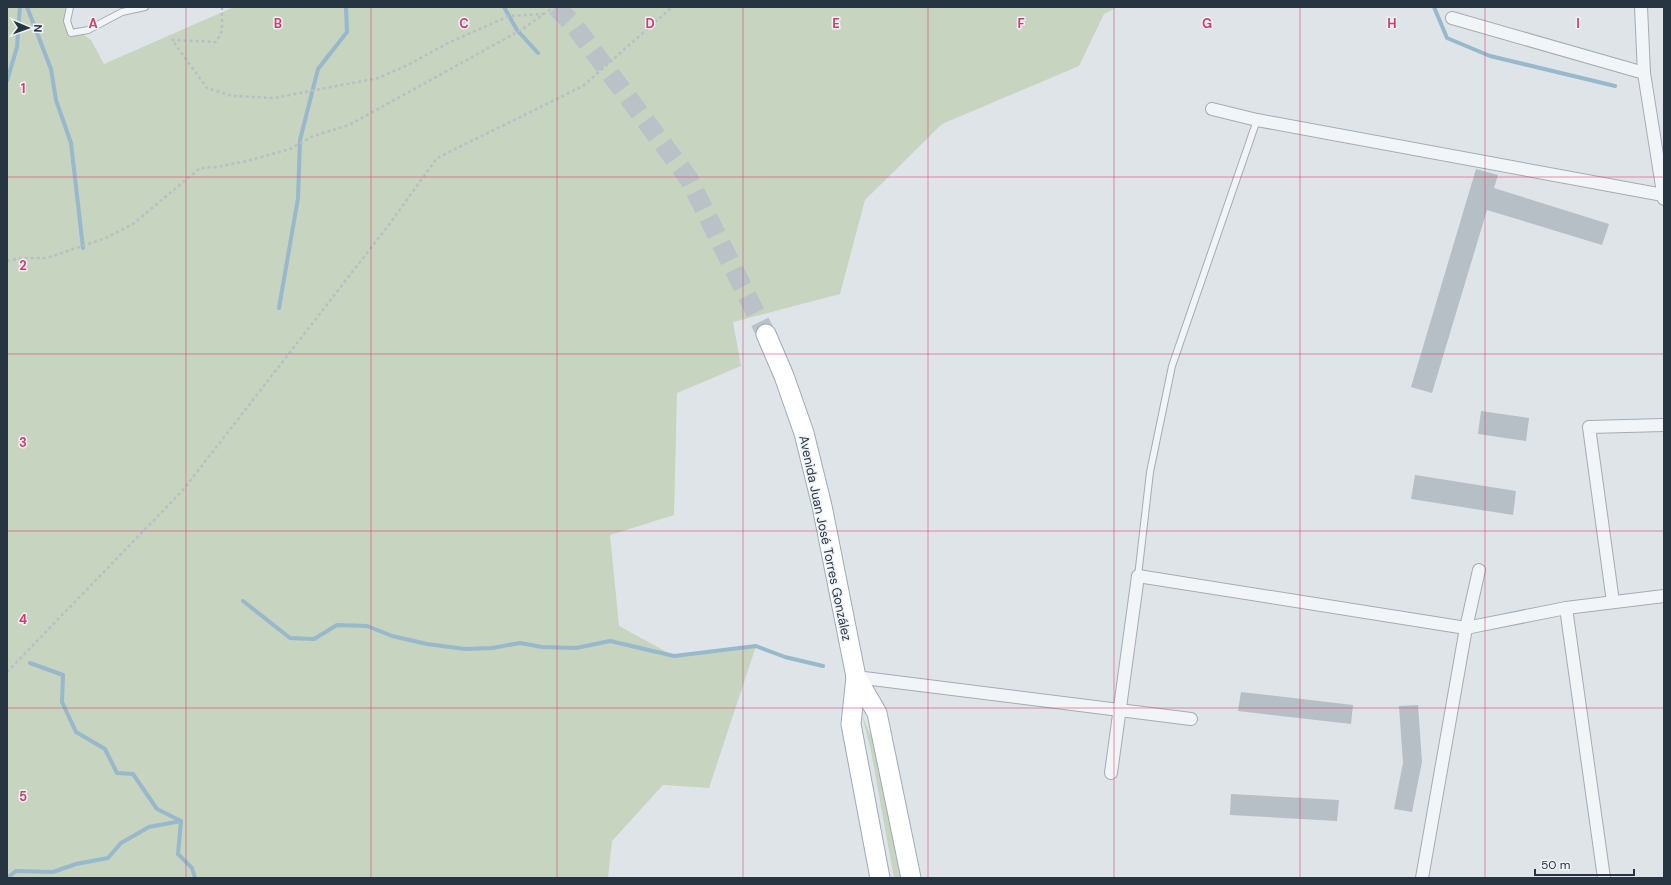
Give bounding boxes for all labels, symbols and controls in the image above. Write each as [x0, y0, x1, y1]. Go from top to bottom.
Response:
north arrow [8, 8, 48, 48]
text: A [88, 15, 98, 32]
text: B [274, 15, 282, 32]
text: C [459, 15, 469, 32]
text: D [645, 15, 655, 32]
text: E [832, 15, 840, 32]
text: F [1017, 15, 1025, 32]
text: G [1202, 15, 1212, 32]
text: H [1387, 15, 1397, 32]
text: I [1576, 15, 1580, 32]
text: N [31, 24, 45, 33]
text: 1 [21, 80, 25, 97]
text: 2 [19, 257, 27, 274]
text: 3 [19, 434, 27, 451]
street label: Avenida Juan José Torres González [795, 434, 856, 642]
text: 4 [19, 611, 27, 628]
text: 5 [19, 788, 27, 805]
scale bar [1535, 851, 1634, 877]
text: 50 m [1541, 857, 1570, 873]

